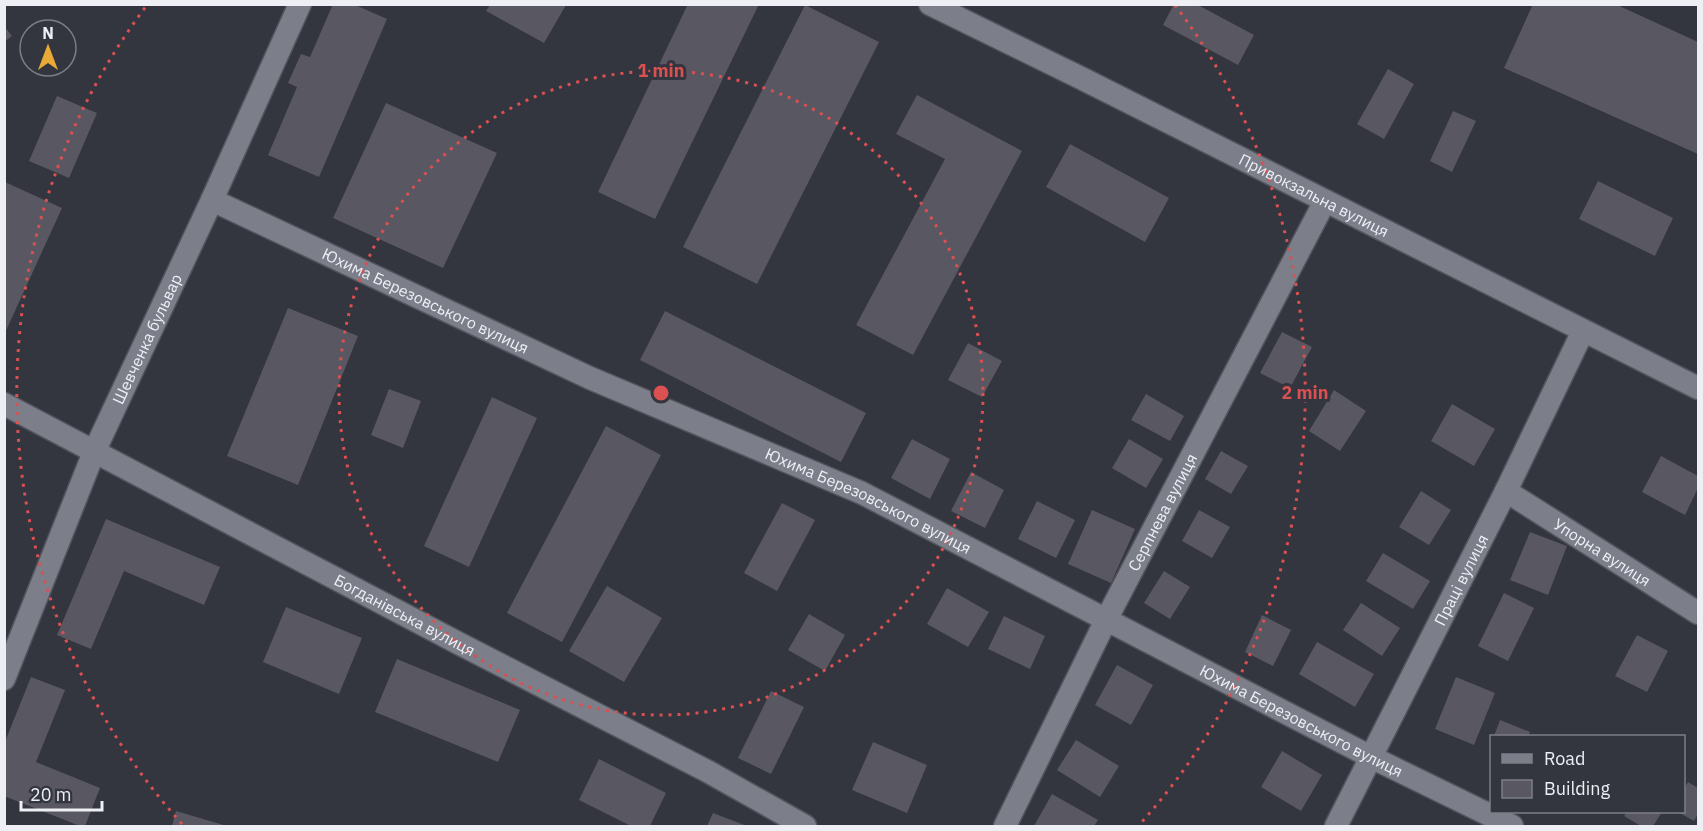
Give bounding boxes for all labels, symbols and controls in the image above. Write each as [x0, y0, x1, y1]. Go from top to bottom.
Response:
north arrow [18, 18, 78, 78]
text: N [42, 23, 54, 43]
text: 1 min [637, 59, 685, 82]
street label: Привокзальна вулиця [1236, 149, 1392, 241]
street label: Юхима Березовського вулиця [319, 243, 532, 358]
street label: Шевченка бульвар [108, 271, 186, 407]
text: 2 min [1281, 381, 1329, 404]
centre of rings [651, 383, 671, 403]
street label: Юхима Березовського вулиця [762, 443, 975, 558]
street label: Серпнева вулиця [1123, 450, 1201, 574]
street label: Упорна вулиця [1550, 514, 1655, 590]
street label: Праці вулиця [1429, 531, 1492, 629]
street label: Богданівська вулиця [331, 570, 479, 660]
street label: Юхима Березовського вулиця [1196, 660, 1406, 781]
legend [1490, 735, 1685, 813]
text: Road [1544, 747, 1585, 770]
scale bar [21, 774, 102, 812]
text: Building [1544, 777, 1611, 800]
text: 20 m [30, 783, 72, 806]

